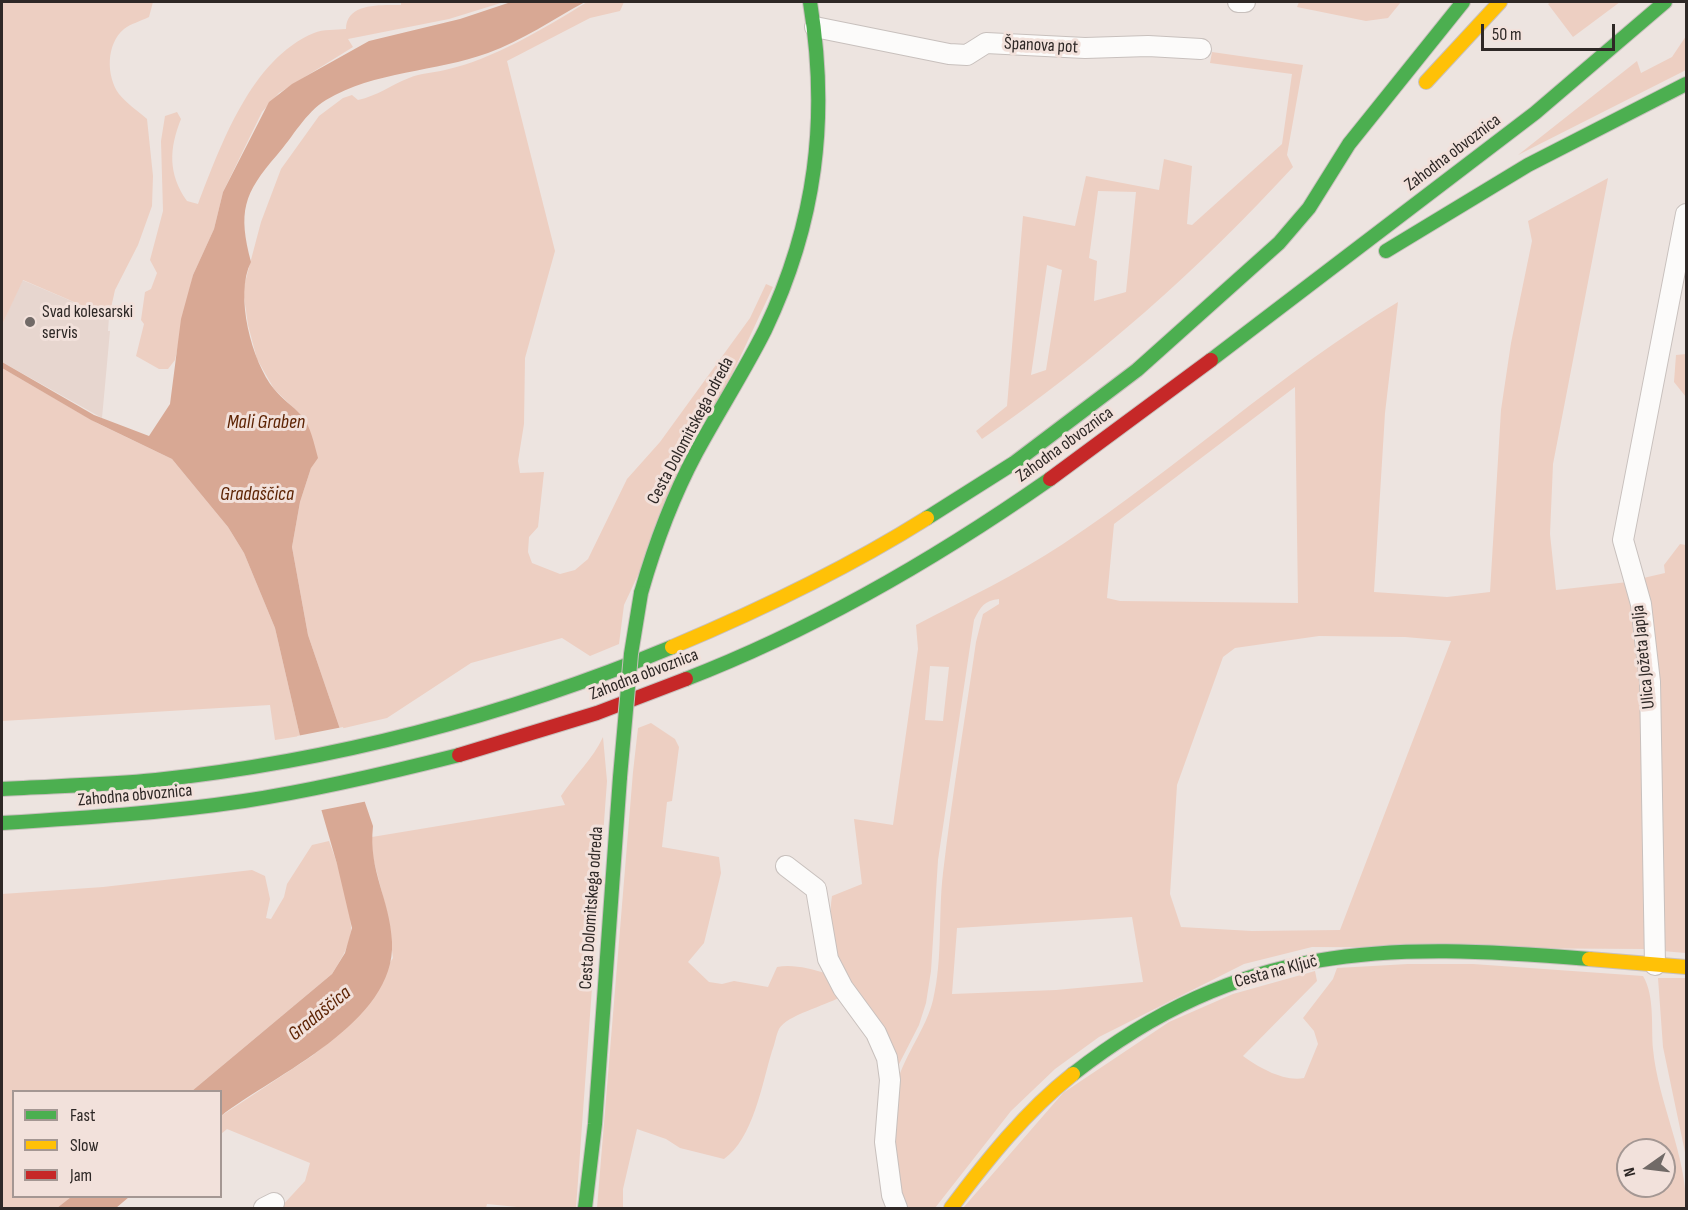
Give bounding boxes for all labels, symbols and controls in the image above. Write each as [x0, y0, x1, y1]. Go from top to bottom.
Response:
scale bar [1484, 12, 1618, 50]
text: 50 m [1492, 24, 1522, 45]
street label: Španova pot [1003, 33, 1079, 59]
street label: Zahodna obvoznica [1401, 110, 1505, 196]
place label: Svad kolesarski servis [42, 301, 133, 344]
marker: Svad kolesarski servis [23, 315, 37, 329]
street label: Cesta Dolomitskega odreda [643, 354, 739, 508]
street label: Zahodna obvoznica [1012, 403, 1118, 487]
water label: Mali Graben [227, 411, 305, 435]
water label: Gradaščica [220, 483, 294, 507]
street label: Ulica Jožeta Japlja [1628, 604, 1660, 710]
street label: Zahodna obvoznica [587, 644, 701, 706]
street label: Zahodna obvoznica [77, 780, 193, 812]
street label: Cesta Dolomitskega odreda [576, 826, 608, 990]
street label: Cesta na Ključ [1232, 951, 1320, 993]
water label: Gradaščica [284, 981, 356, 1047]
legend [12, 1090, 222, 1198]
text: Fast [70, 1105, 95, 1126]
text: Slow [70, 1135, 99, 1156]
north arrow [1616, 1138, 1676, 1198]
text: Jam [70, 1165, 92, 1186]
text: N [1620, 1166, 1640, 1178]

